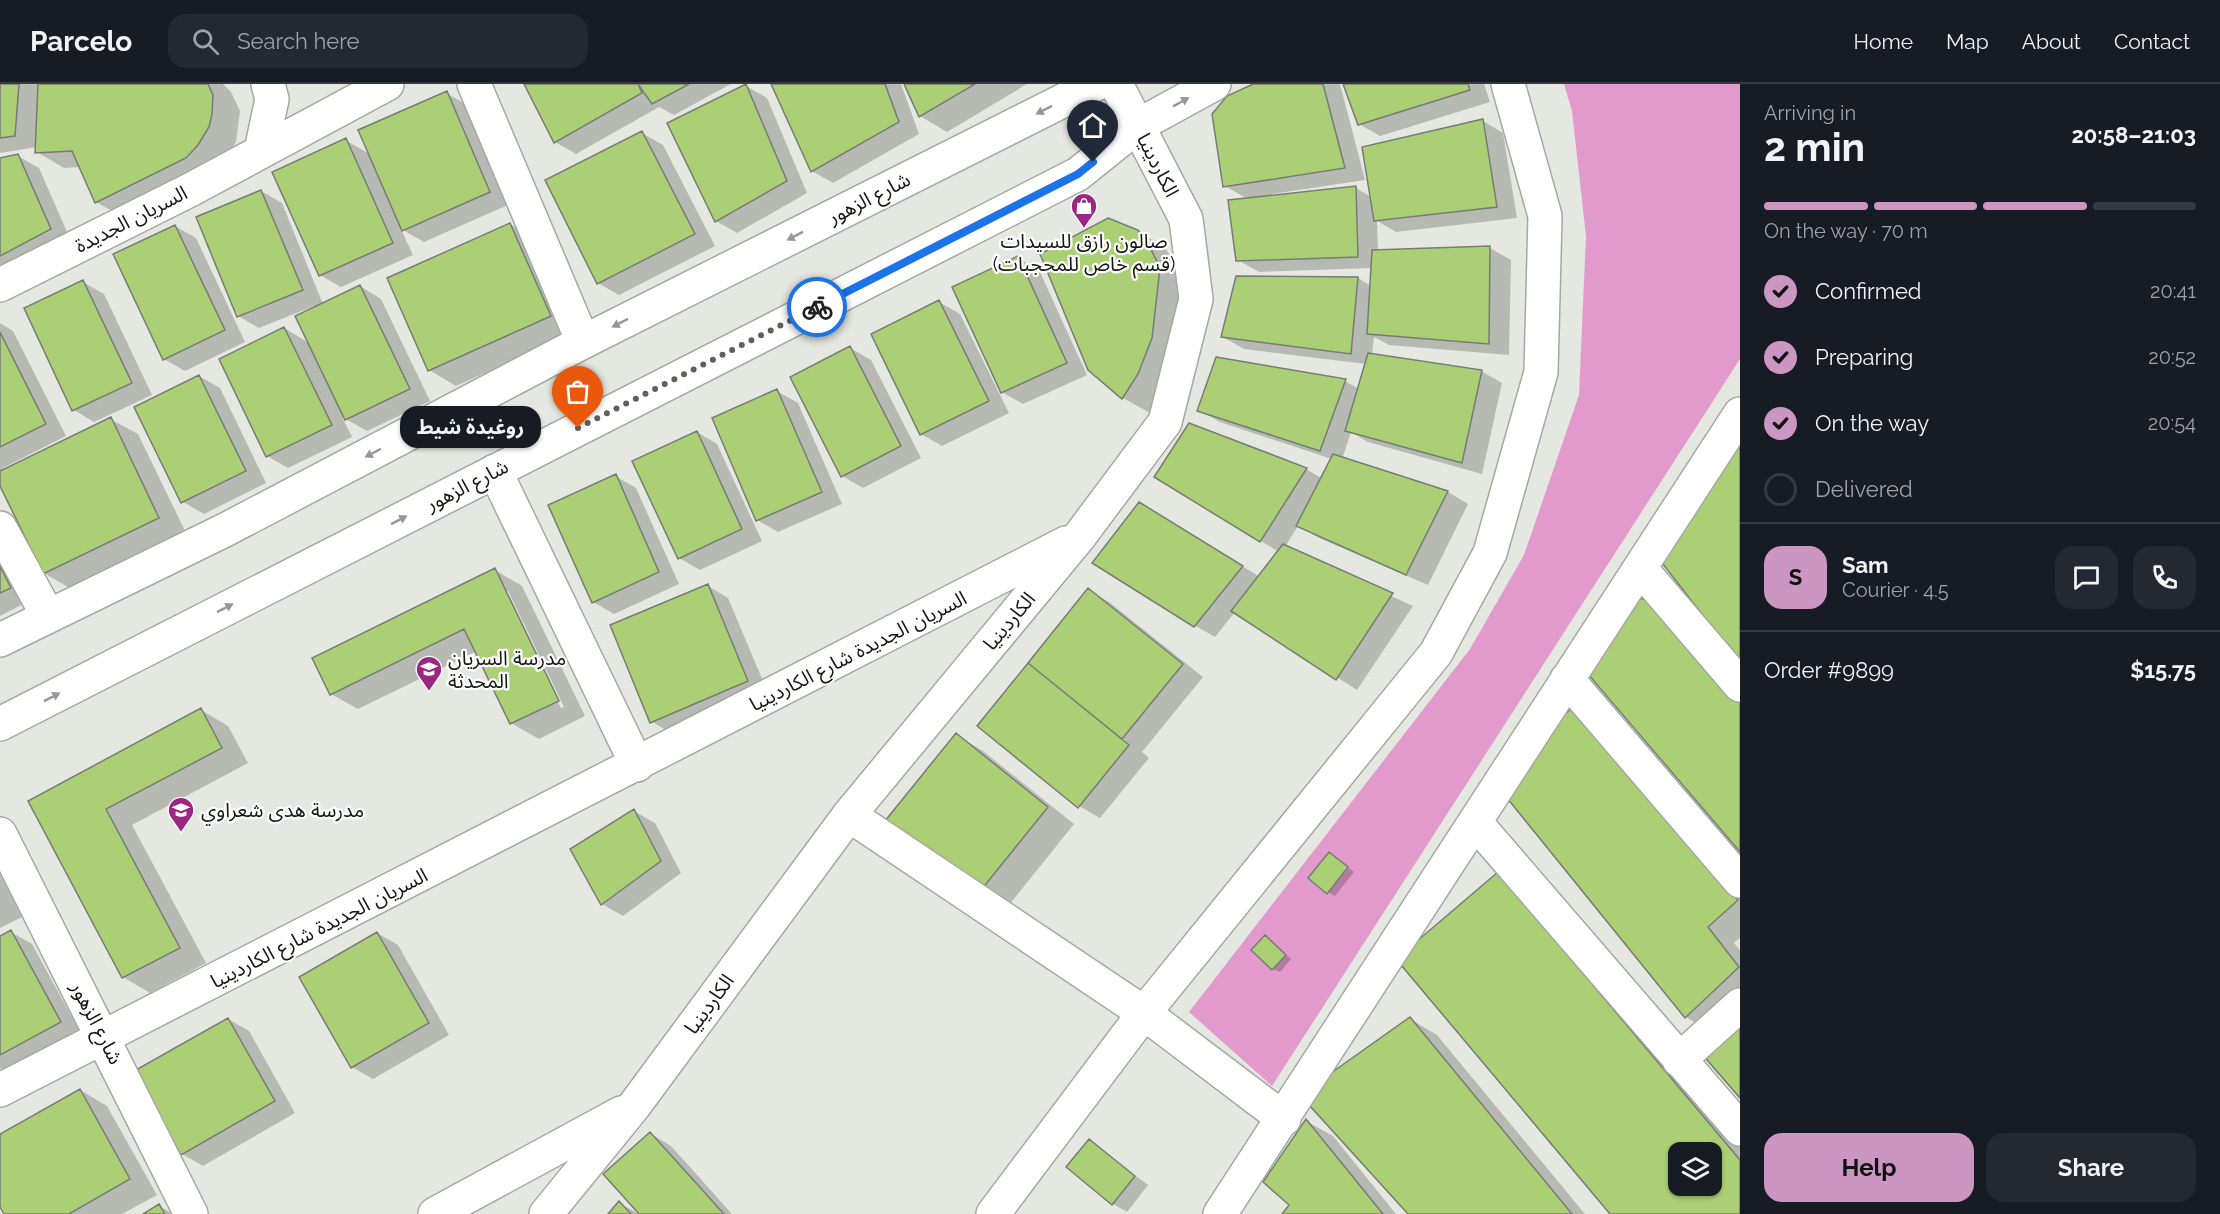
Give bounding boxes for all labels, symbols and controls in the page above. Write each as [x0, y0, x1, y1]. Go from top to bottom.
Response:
search box [168, 14, 588, 68]
text: Parcelo [30, 25, 132, 58]
icon: search [189, 25, 222, 58]
text: Search here [237, 28, 359, 54]
text: Home [1854, 29, 1913, 54]
text: Map [1946, 29, 1989, 54]
text: About [2022, 29, 2081, 54]
text: Contact [2114, 29, 2190, 54]
one-way arrow [1173, 97, 1190, 107]
pin [1067, 100, 1118, 162]
text: Arriving in [1764, 101, 1856, 125]
one-way arrow [1035, 105, 1053, 115]
icon: home [1076, 109, 1109, 142]
text: 20:58–21:03 [2071, 122, 2196, 148]
text: 2 min [1764, 124, 1865, 170]
street label: الكاردينيا [1132, 129, 1184, 201]
street label: شارع الزهور [823, 167, 916, 232]
street label: السريان الجديدة [71, 180, 191, 258]
shop icon: صالون رازق للسيدات (قسم خاص للمحجبات) [1069, 191, 1099, 229]
text: On the way · 70 m [1764, 219, 1928, 243]
place label: صالون رازق للسيدات (قسم خاص للمحجبات) [993, 229, 1175, 279]
one-way arrow [786, 231, 803, 240]
icon: check [1764, 275, 1797, 308]
courier [787, 277, 847, 337]
text: Confirmed [1815, 278, 1922, 304]
text: 20:41 [2150, 279, 2196, 303]
icon: bike [801, 291, 834, 324]
one-way arrow [612, 318, 629, 328]
icon: check [1764, 341, 1797, 374]
text: Preparing [1815, 344, 1913, 370]
text: 20:52 [2148, 345, 2196, 369]
pin [552, 366, 603, 428]
icon: bag [561, 375, 594, 408]
callout: روغيدة شيط [401, 407, 542, 449]
icon: check [1764, 407, 1797, 440]
text: On the way [1815, 410, 1929, 436]
text: 20:54 [2148, 411, 2196, 435]
text: روغيدة شيط [417, 415, 524, 439]
one-way arrow [365, 448, 382, 457]
street label: شارع الزهور [421, 454, 514, 519]
text: Delivered [1815, 476, 1913, 502]
one-way arrow [391, 515, 408, 524]
button: chat [2055, 546, 2118, 609]
button: phone [2133, 546, 2196, 609]
text: Sam [1842, 552, 1889, 578]
text: S [1789, 564, 1802, 590]
text: Courier · 4.5 [1842, 578, 1949, 602]
street label: السريان الجديدة شارع الكاردينيا [745, 586, 972, 719]
street label: الكاردينيا [978, 587, 1040, 655]
one-way arrow [217, 603, 234, 613]
place label: مدرسة السريان المحدثة [448, 646, 566, 693]
school or university icon: مدرسة السريان المحدثة [414, 654, 444, 692]
text: Order #9899 [1764, 657, 1894, 683]
text: $15.75 [2130, 657, 2196, 683]
one-way arrow [44, 692, 61, 702]
school or university icon: مدرسة هدى شعراوي [166, 795, 196, 833]
place label: مدرسة هدى شعراوي [201, 798, 364, 826]
street label: السريان الجديدة شارع الكاردينيا [206, 863, 433, 996]
street label: الكاردينيا [679, 969, 739, 1039]
street label: شارع الزهور [63, 977, 128, 1070]
button: Help [1764, 1133, 1974, 1202]
button: Share [1986, 1133, 2196, 1202]
map controls [1668, 1142, 1722, 1196]
button: layers [1668, 1142, 1722, 1196]

